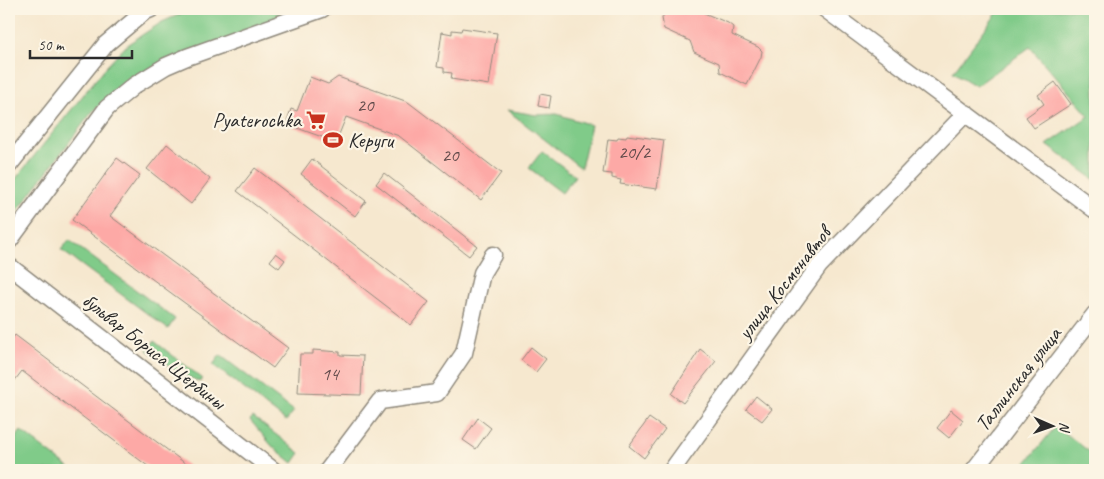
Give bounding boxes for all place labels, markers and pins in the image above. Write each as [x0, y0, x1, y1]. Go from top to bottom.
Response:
place label: Pyaterochka [213, 107, 303, 133]
supermarket icon: Pyaterochka [305, 109, 327, 131]
place label: Керуги [348, 127, 395, 153]
sports icon: Керуги [322, 129, 344, 151]

